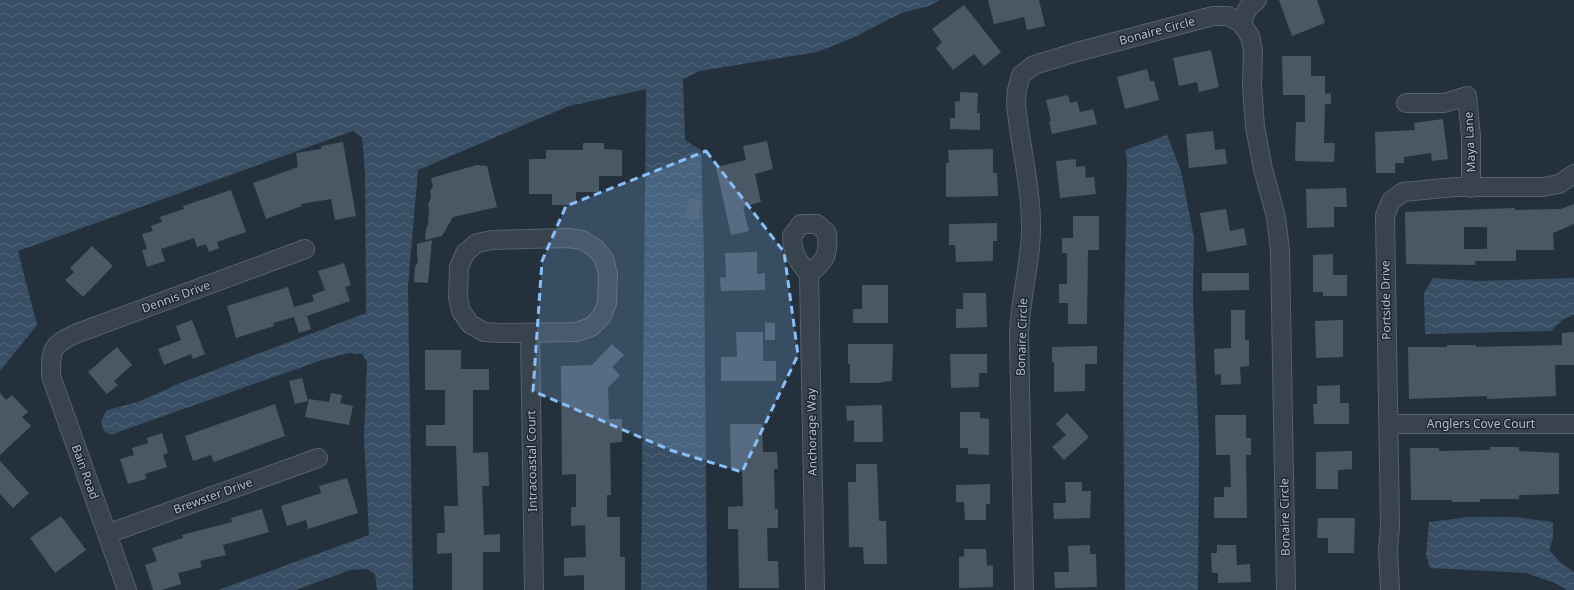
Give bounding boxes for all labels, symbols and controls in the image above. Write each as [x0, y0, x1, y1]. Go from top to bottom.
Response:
street label: Bonaire Circle [1117, 12, 1197, 49]
street label: Maya Lane [1459, 111, 1480, 173]
street label: Portside Drive [1376, 260, 1395, 340]
street label: Dennis Drive [139, 276, 213, 317]
street label: Bonaire Circle [1012, 298, 1031, 376]
street label: Anchorage Way [802, 387, 821, 476]
street label: Intracoastal Court [522, 409, 541, 512]
street label: Anglers Cove Court [1427, 415, 1536, 432]
street label: Bain Road [68, 442, 103, 502]
street label: Brewster Drive [171, 473, 255, 518]
street label: Bonaire Circle [1275, 478, 1294, 556]

